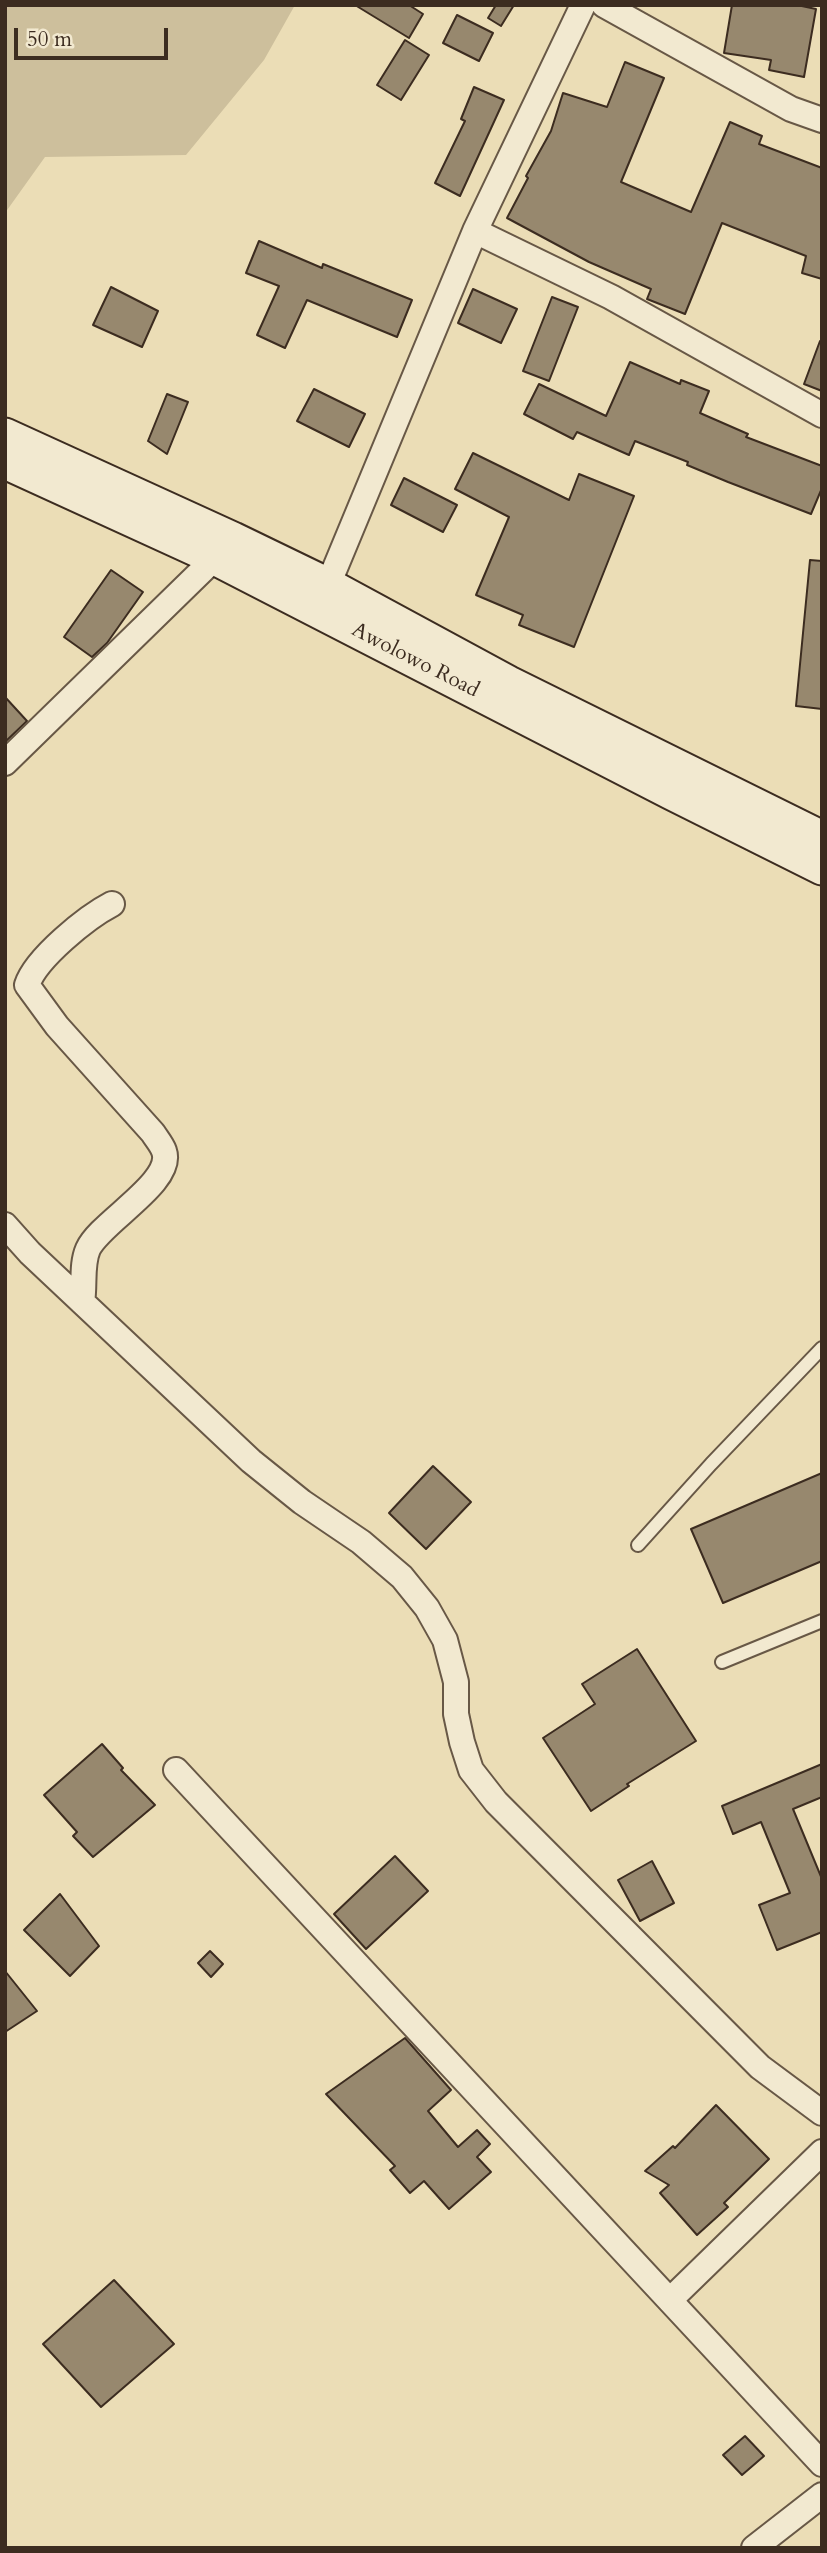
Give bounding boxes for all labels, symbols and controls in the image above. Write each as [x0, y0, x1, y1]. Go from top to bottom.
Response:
scale bar [18, 14, 172, 58]
text: 50 m [27, 25, 72, 54]
street label: Awolowo Road [347, 618, 483, 704]

